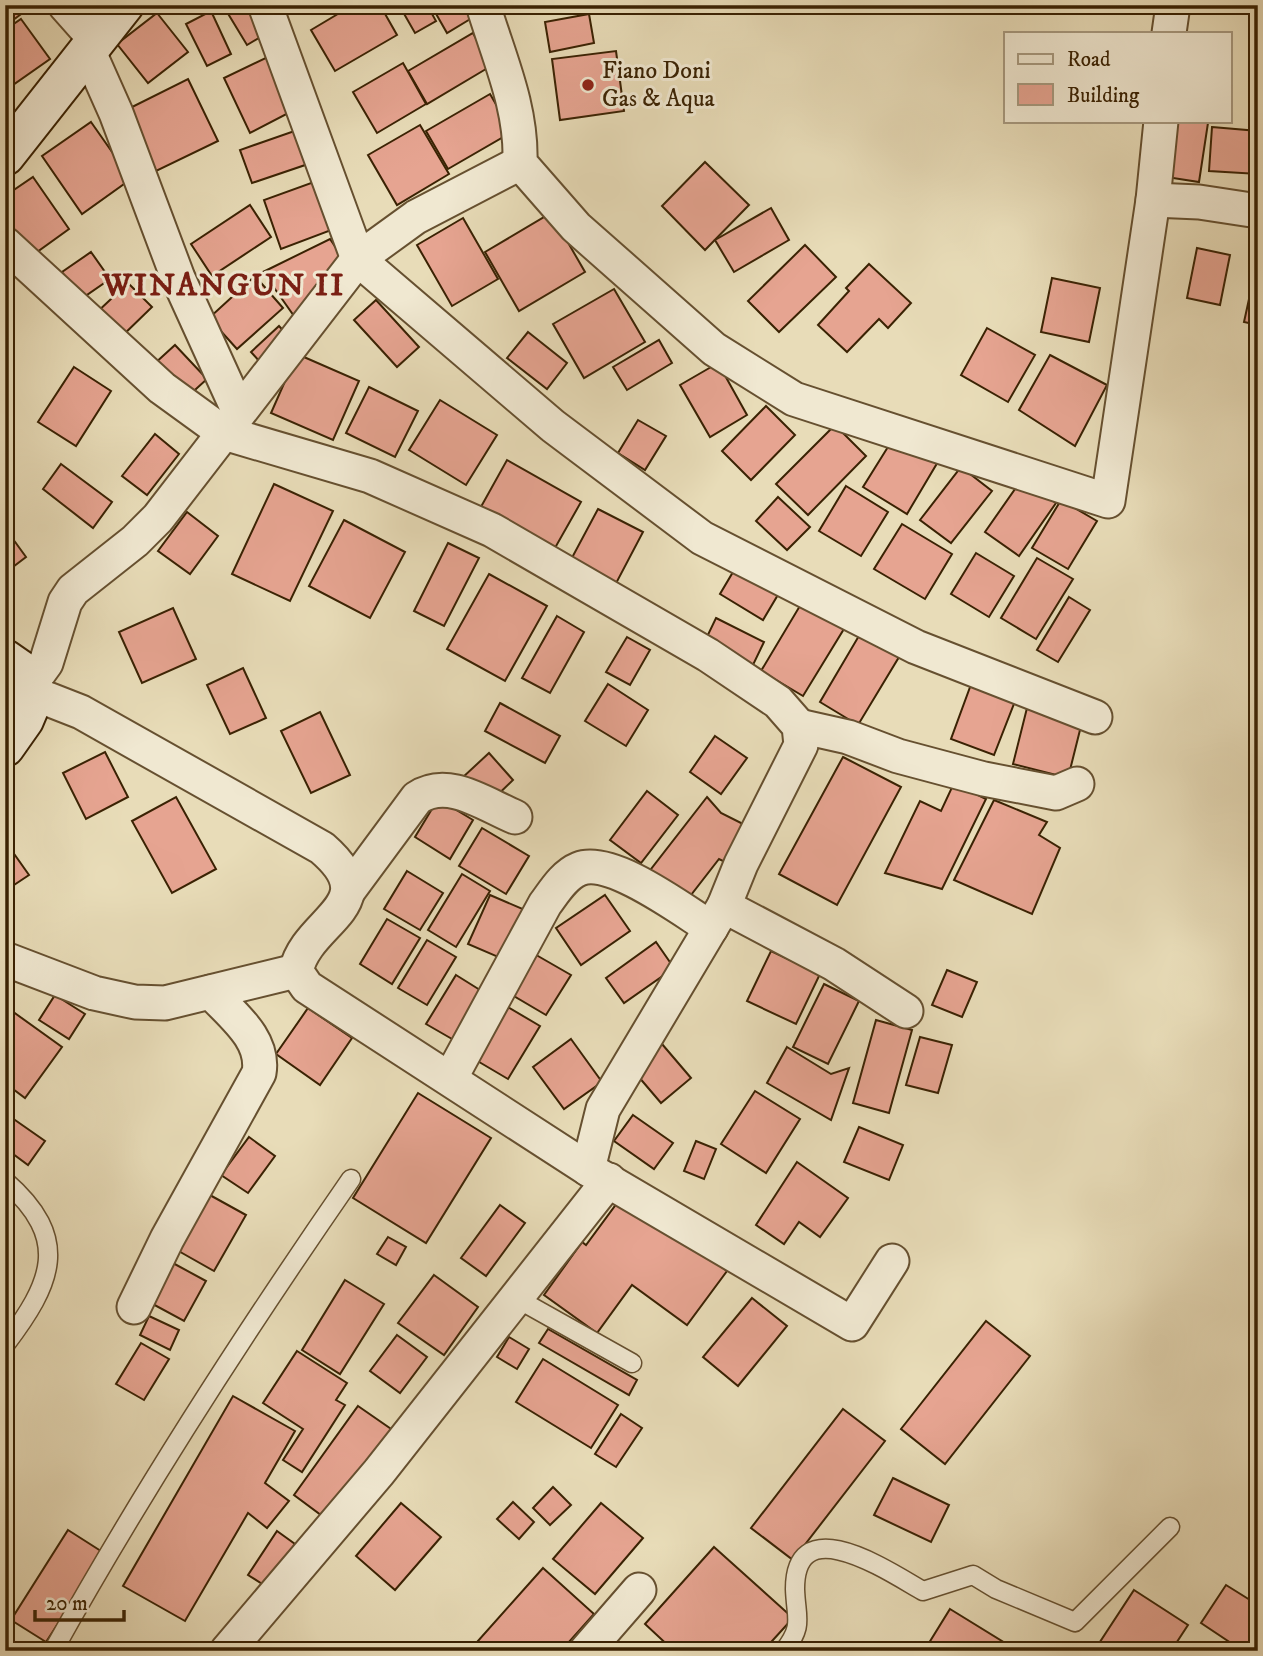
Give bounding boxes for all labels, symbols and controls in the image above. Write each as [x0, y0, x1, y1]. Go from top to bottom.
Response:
legend [1004, 32, 1232, 122]
text: Road [1067, 47, 1111, 73]
place label: Fiano Doni Gas & Aqua [602, 56, 715, 114]
marker: Fiano Doni Gas & Aqua [580, 77, 596, 93]
text: Building [1067, 83, 1140, 109]
district label: WINANGUN II [102, 266, 345, 306]
scale bar [35, 1579, 124, 1623]
text: 20 m [46, 1591, 88, 1617]

